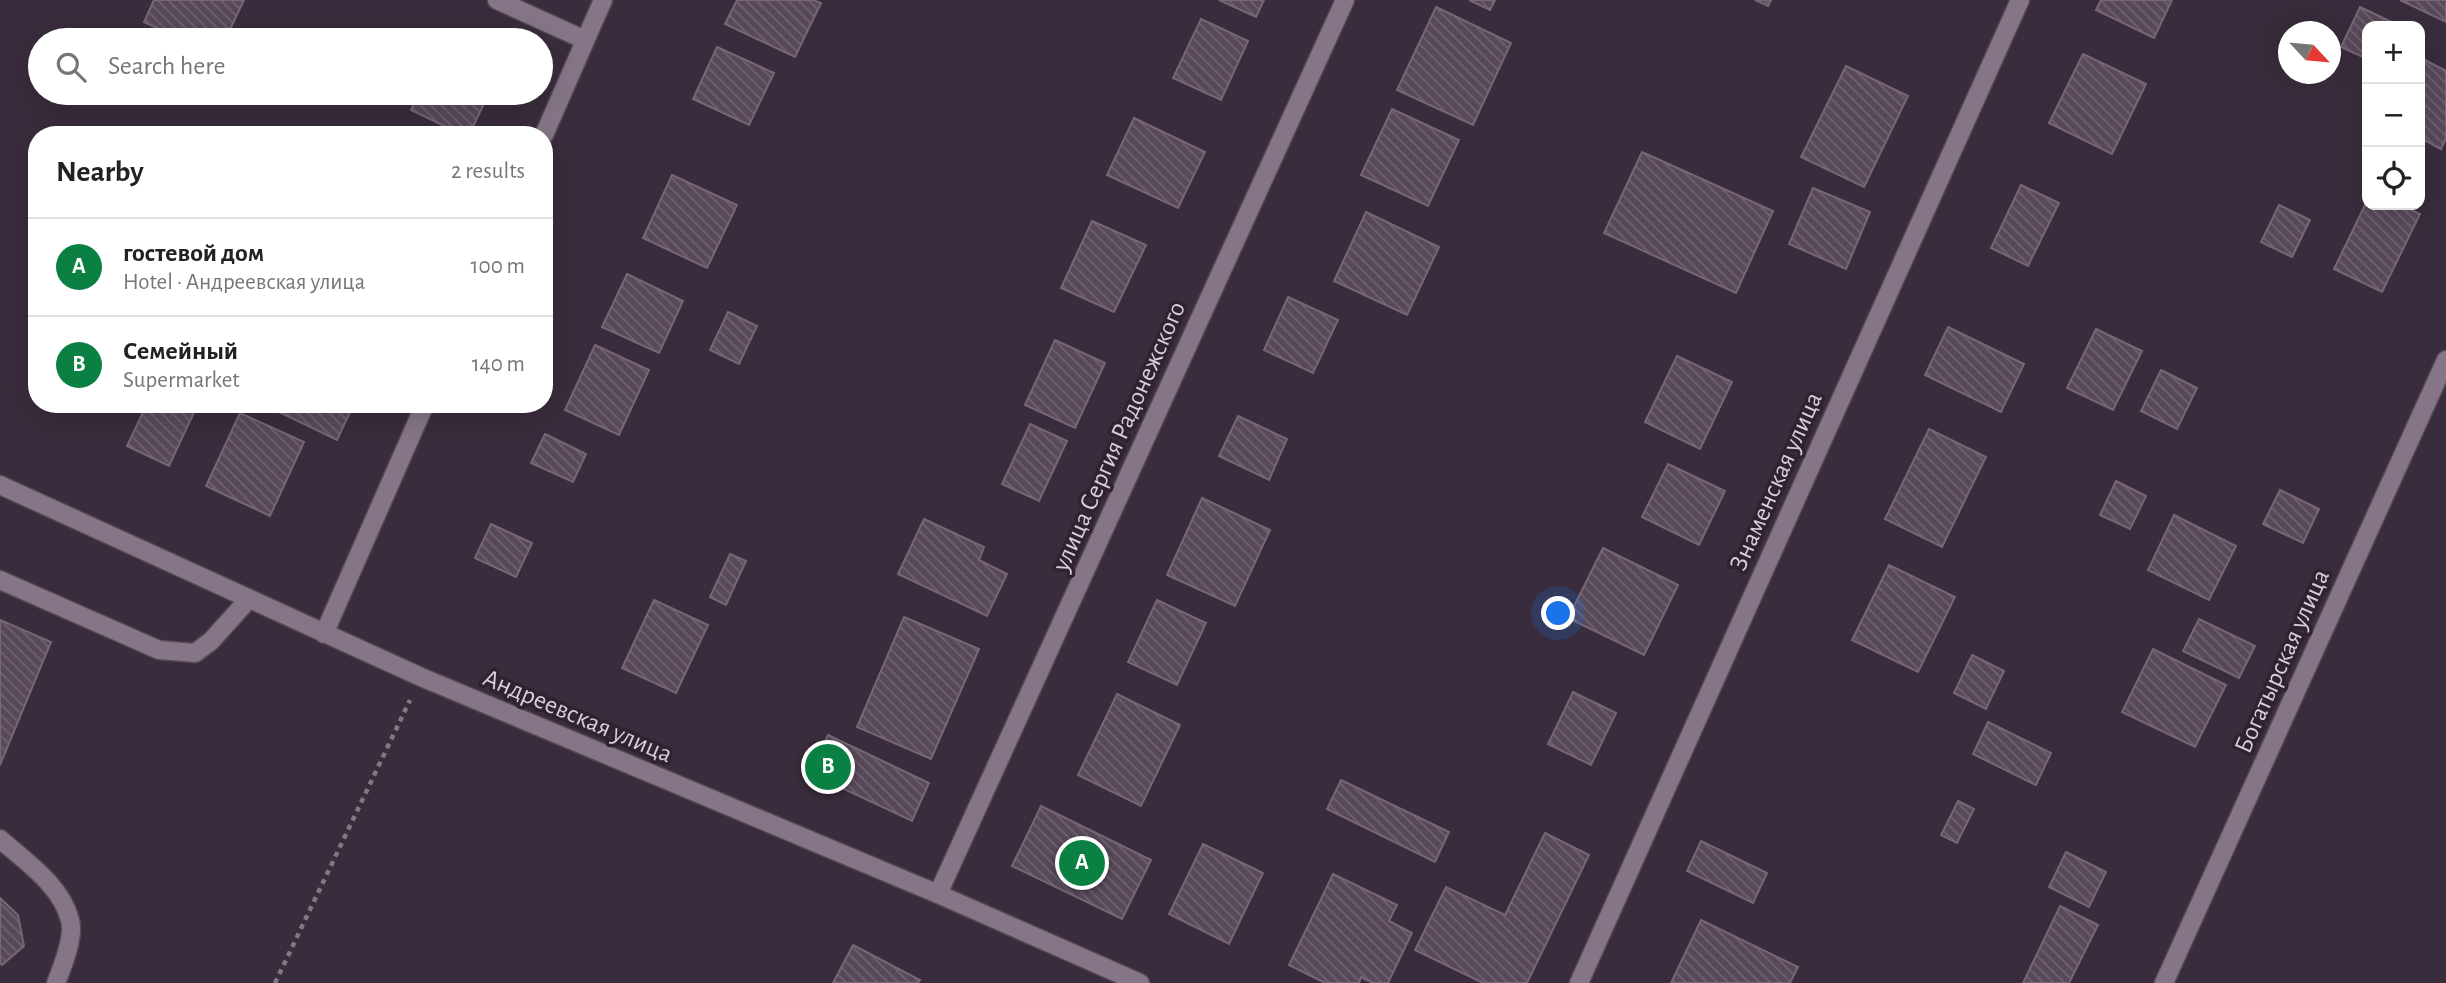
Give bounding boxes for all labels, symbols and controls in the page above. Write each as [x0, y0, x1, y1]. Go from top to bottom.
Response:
north arrow [2278, 21, 2341, 84]
map controls [2362, 21, 2425, 210]
button: + [2362, 21, 2425, 84]
search box [28, 28, 553, 105]
icon: search [52, 48, 90, 86]
text: Search here [108, 53, 226, 79]
button: − [2362, 84, 2425, 147]
button: locate [2362, 147, 2425, 210]
text: Nearby [56, 157, 144, 187]
text: 2 results [451, 160, 525, 183]
text: гостевой дом [123, 240, 264, 266]
text: A [72, 255, 86, 278]
text: 100 m [471, 255, 525, 278]
text: Hotel · Андреевская улица [123, 271, 365, 294]
street label: улица Сергия Радонежского [1047, 298, 1190, 576]
text: Семейный [123, 338, 238, 364]
text: B [72, 353, 86, 376]
text: 140 m [472, 353, 525, 376]
text: Supermarket [123, 369, 240, 392]
street label: Знаменская улица [1725, 388, 1827, 575]
street label: Богатырская улица [2230, 566, 2334, 757]
your location [1541, 596, 1575, 630]
street label: Андреевская улица [479, 664, 676, 768]
pin: B [805, 741, 851, 793]
pin: A [1059, 837, 1105, 889]

